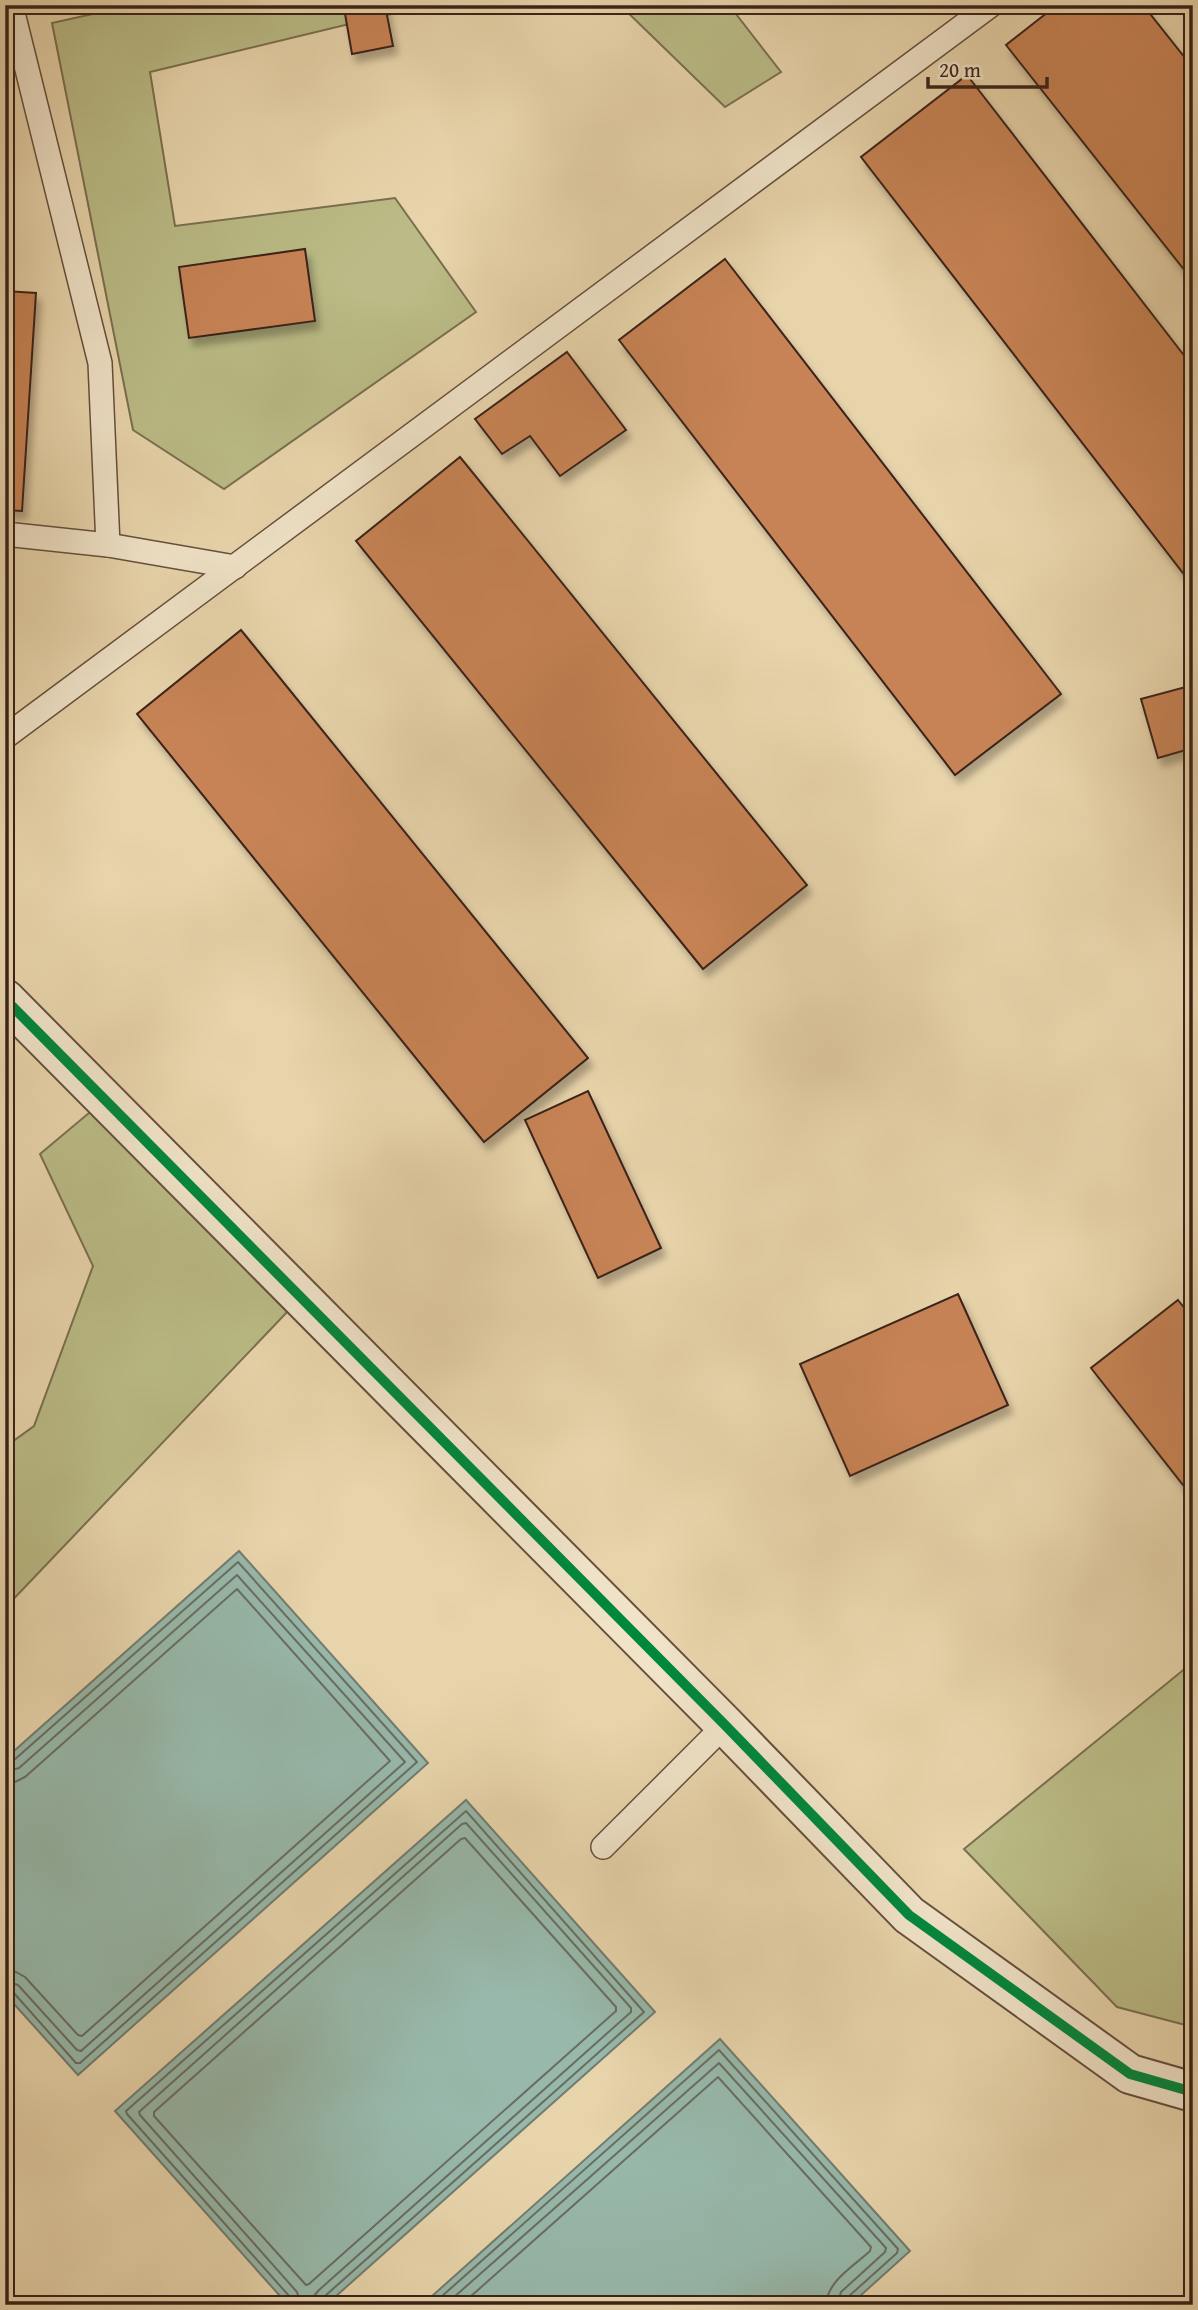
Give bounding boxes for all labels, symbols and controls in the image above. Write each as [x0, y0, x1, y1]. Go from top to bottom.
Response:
scale bar [928, 46, 1048, 90]
text: 20 m [939, 54, 981, 85]

